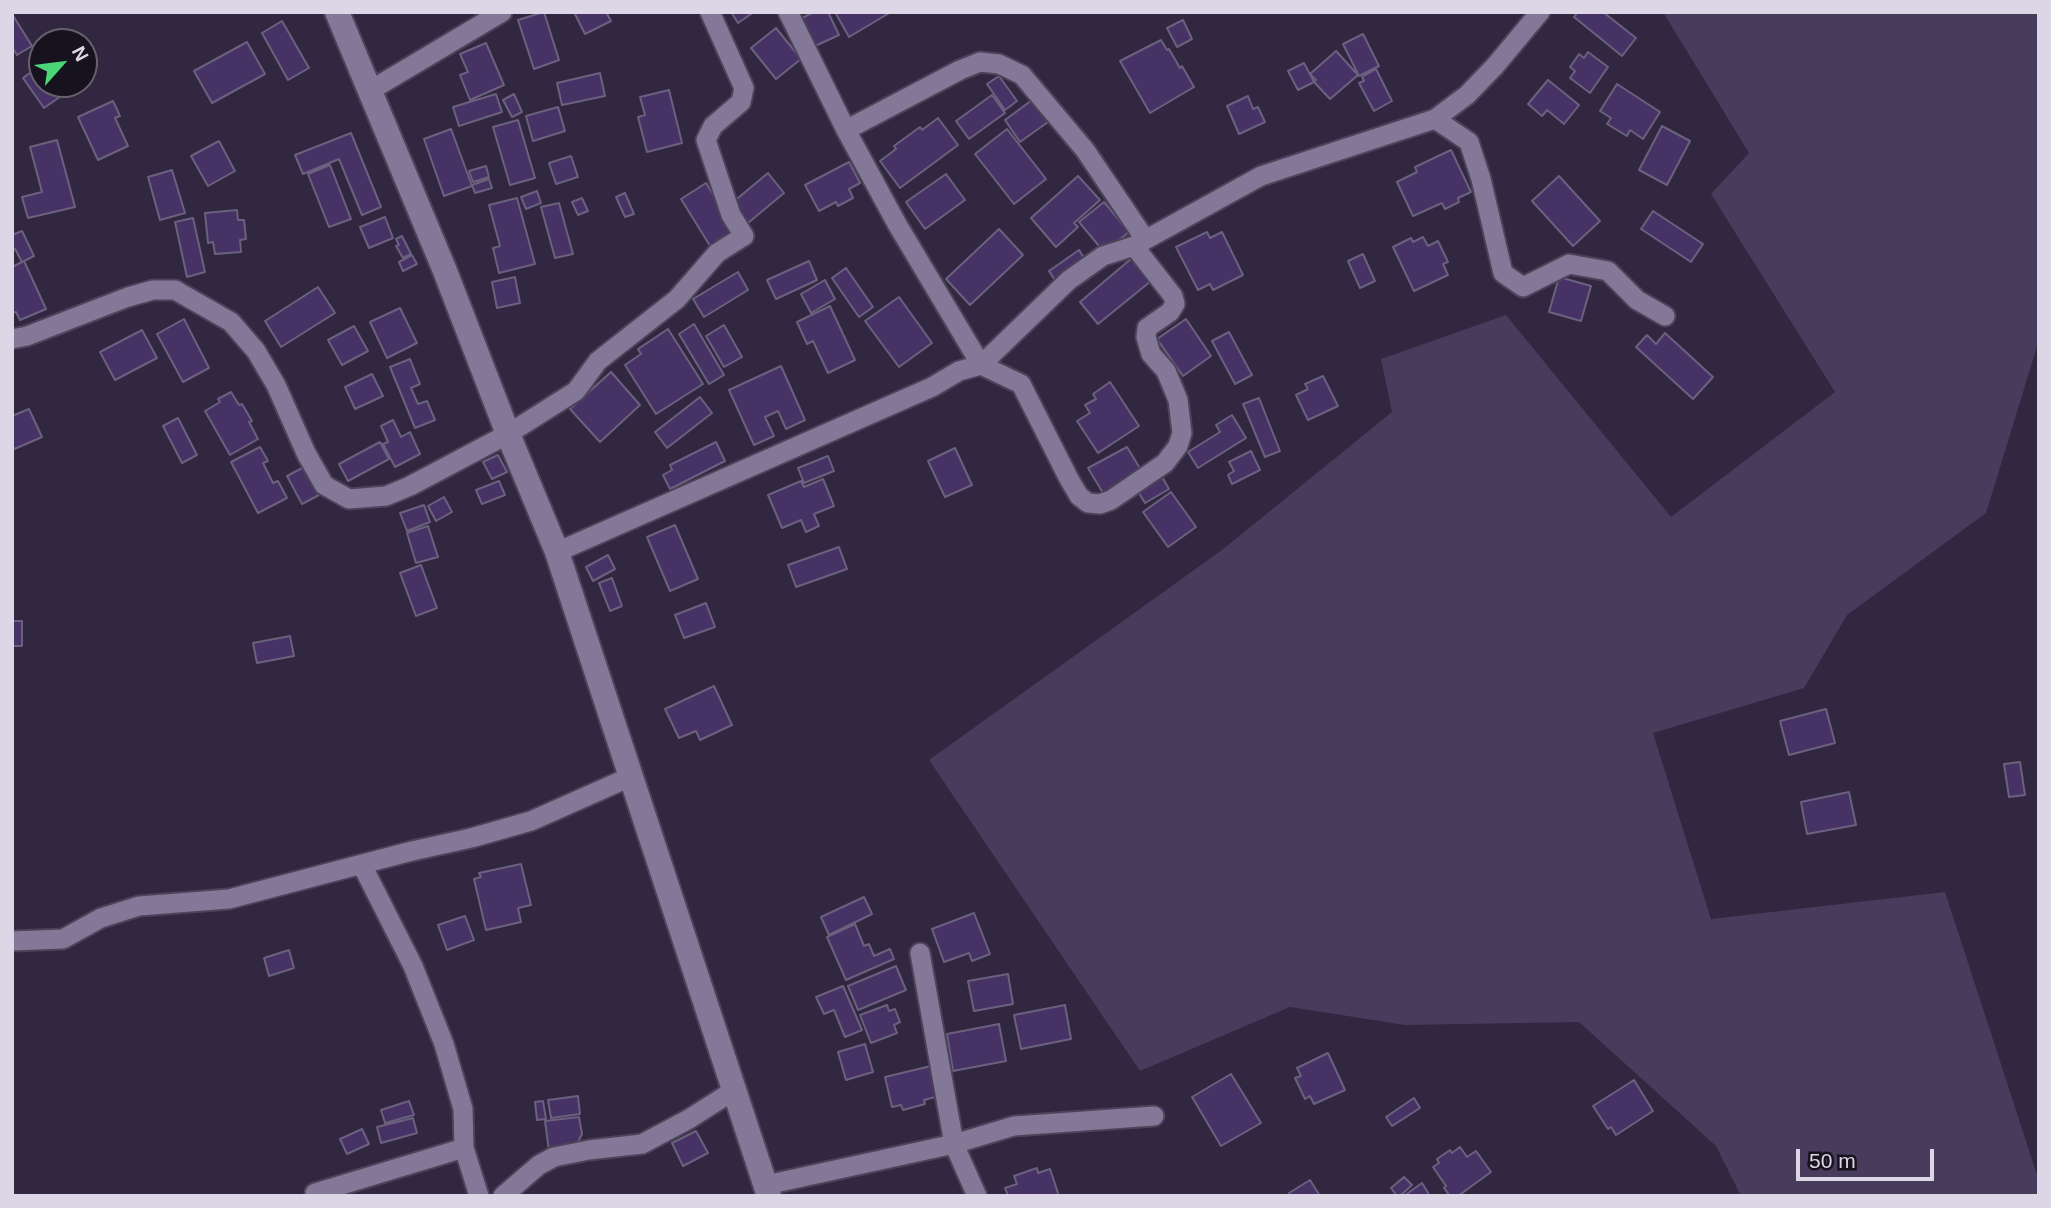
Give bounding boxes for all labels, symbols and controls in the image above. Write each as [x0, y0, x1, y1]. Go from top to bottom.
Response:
north arrow [28, 28, 98, 98]
text: N [68, 43, 93, 65]
scale bar [1799, 1134, 1937, 1178]
text: 50 m [1809, 1149, 1856, 1172]

